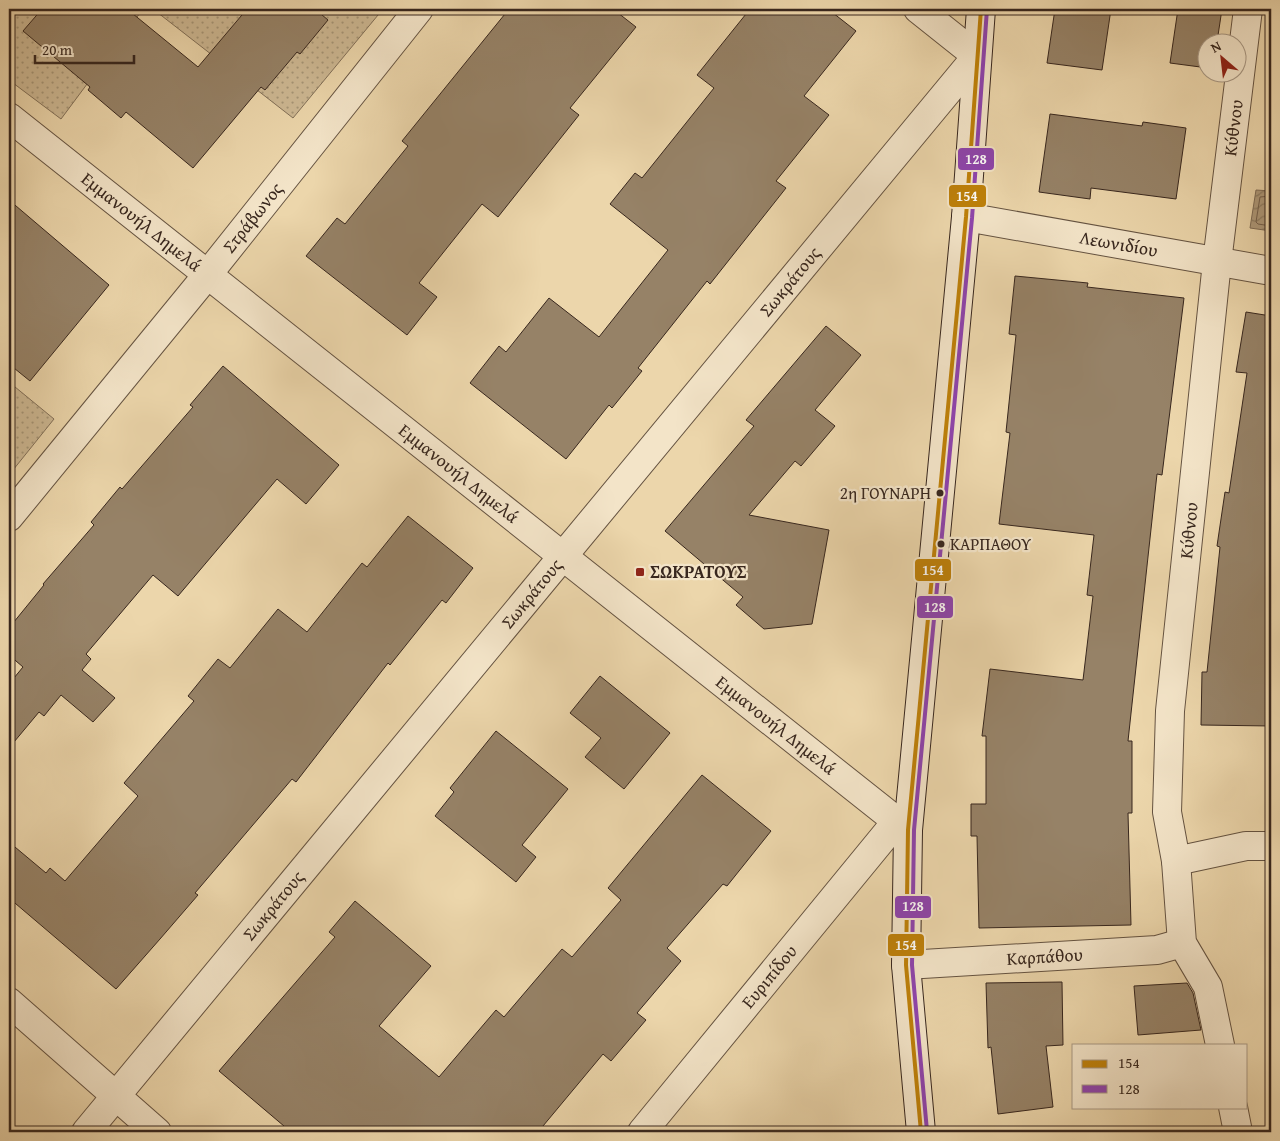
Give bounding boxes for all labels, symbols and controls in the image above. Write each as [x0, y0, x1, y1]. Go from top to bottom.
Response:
scale bar [35, 32, 134, 64]
north arrow [1198, 32, 1248, 82]
text: N [1207, 35, 1225, 58]
text: 20 m [42, 39, 73, 60]
street label: Κύθνου [1216, 98, 1250, 158]
line badge: 128 [957, 147, 995, 171]
text: 128 [965, 149, 987, 169]
street label: Εμμανουήλ Δημελά [76, 165, 208, 278]
street label: Στράβωνος [216, 176, 289, 259]
line badge: 154 [948, 184, 987, 208]
text: 154 [956, 186, 978, 206]
street label: Λεωνιδίου [1078, 223, 1160, 264]
street label: Σωκράτους [753, 240, 827, 322]
street label: Εμμανουήλ Δημελά [393, 417, 525, 530]
place label: 2η ΓΟΥΝΑΡΗ [840, 480, 931, 505]
marker: 2η ΓΟΥΝΑΡΗ [935, 488, 945, 498]
street label: Κύθνου [1172, 501, 1205, 560]
place label: ΚΑΡΠΑΘΟΥ [950, 531, 1031, 556]
marker: ΚΑΡΠΑΘΟΥ [936, 539, 946, 549]
street label: Σωκράτους [494, 552, 569, 634]
place label: ΣΩΚΡΑΤΟΥΣ [650, 558, 747, 585]
line badge: 154 [914, 558, 952, 582]
text: 154 [922, 560, 944, 580]
marker: ΣΩΚΡΑΤΟΥΣ [634, 566, 646, 578]
line badge: 128 [916, 595, 954, 619]
text: 128 [924, 597, 946, 617]
street label: Εμμανουήλ Δημελά [710, 669, 843, 781]
street label: Σωκράτους [236, 864, 311, 946]
line badge: 128 [894, 895, 932, 919]
text: 128 [902, 896, 924, 916]
line badge: 154 [887, 933, 925, 957]
text: 154 [895, 935, 917, 955]
street label: Ευριπίδου [735, 938, 803, 1014]
street label: Καρπάθου [1006, 940, 1084, 972]
legend [1072, 1044, 1248, 1108]
text: 154 [1118, 1052, 1140, 1073]
text: 128 [1118, 1078, 1140, 1099]

